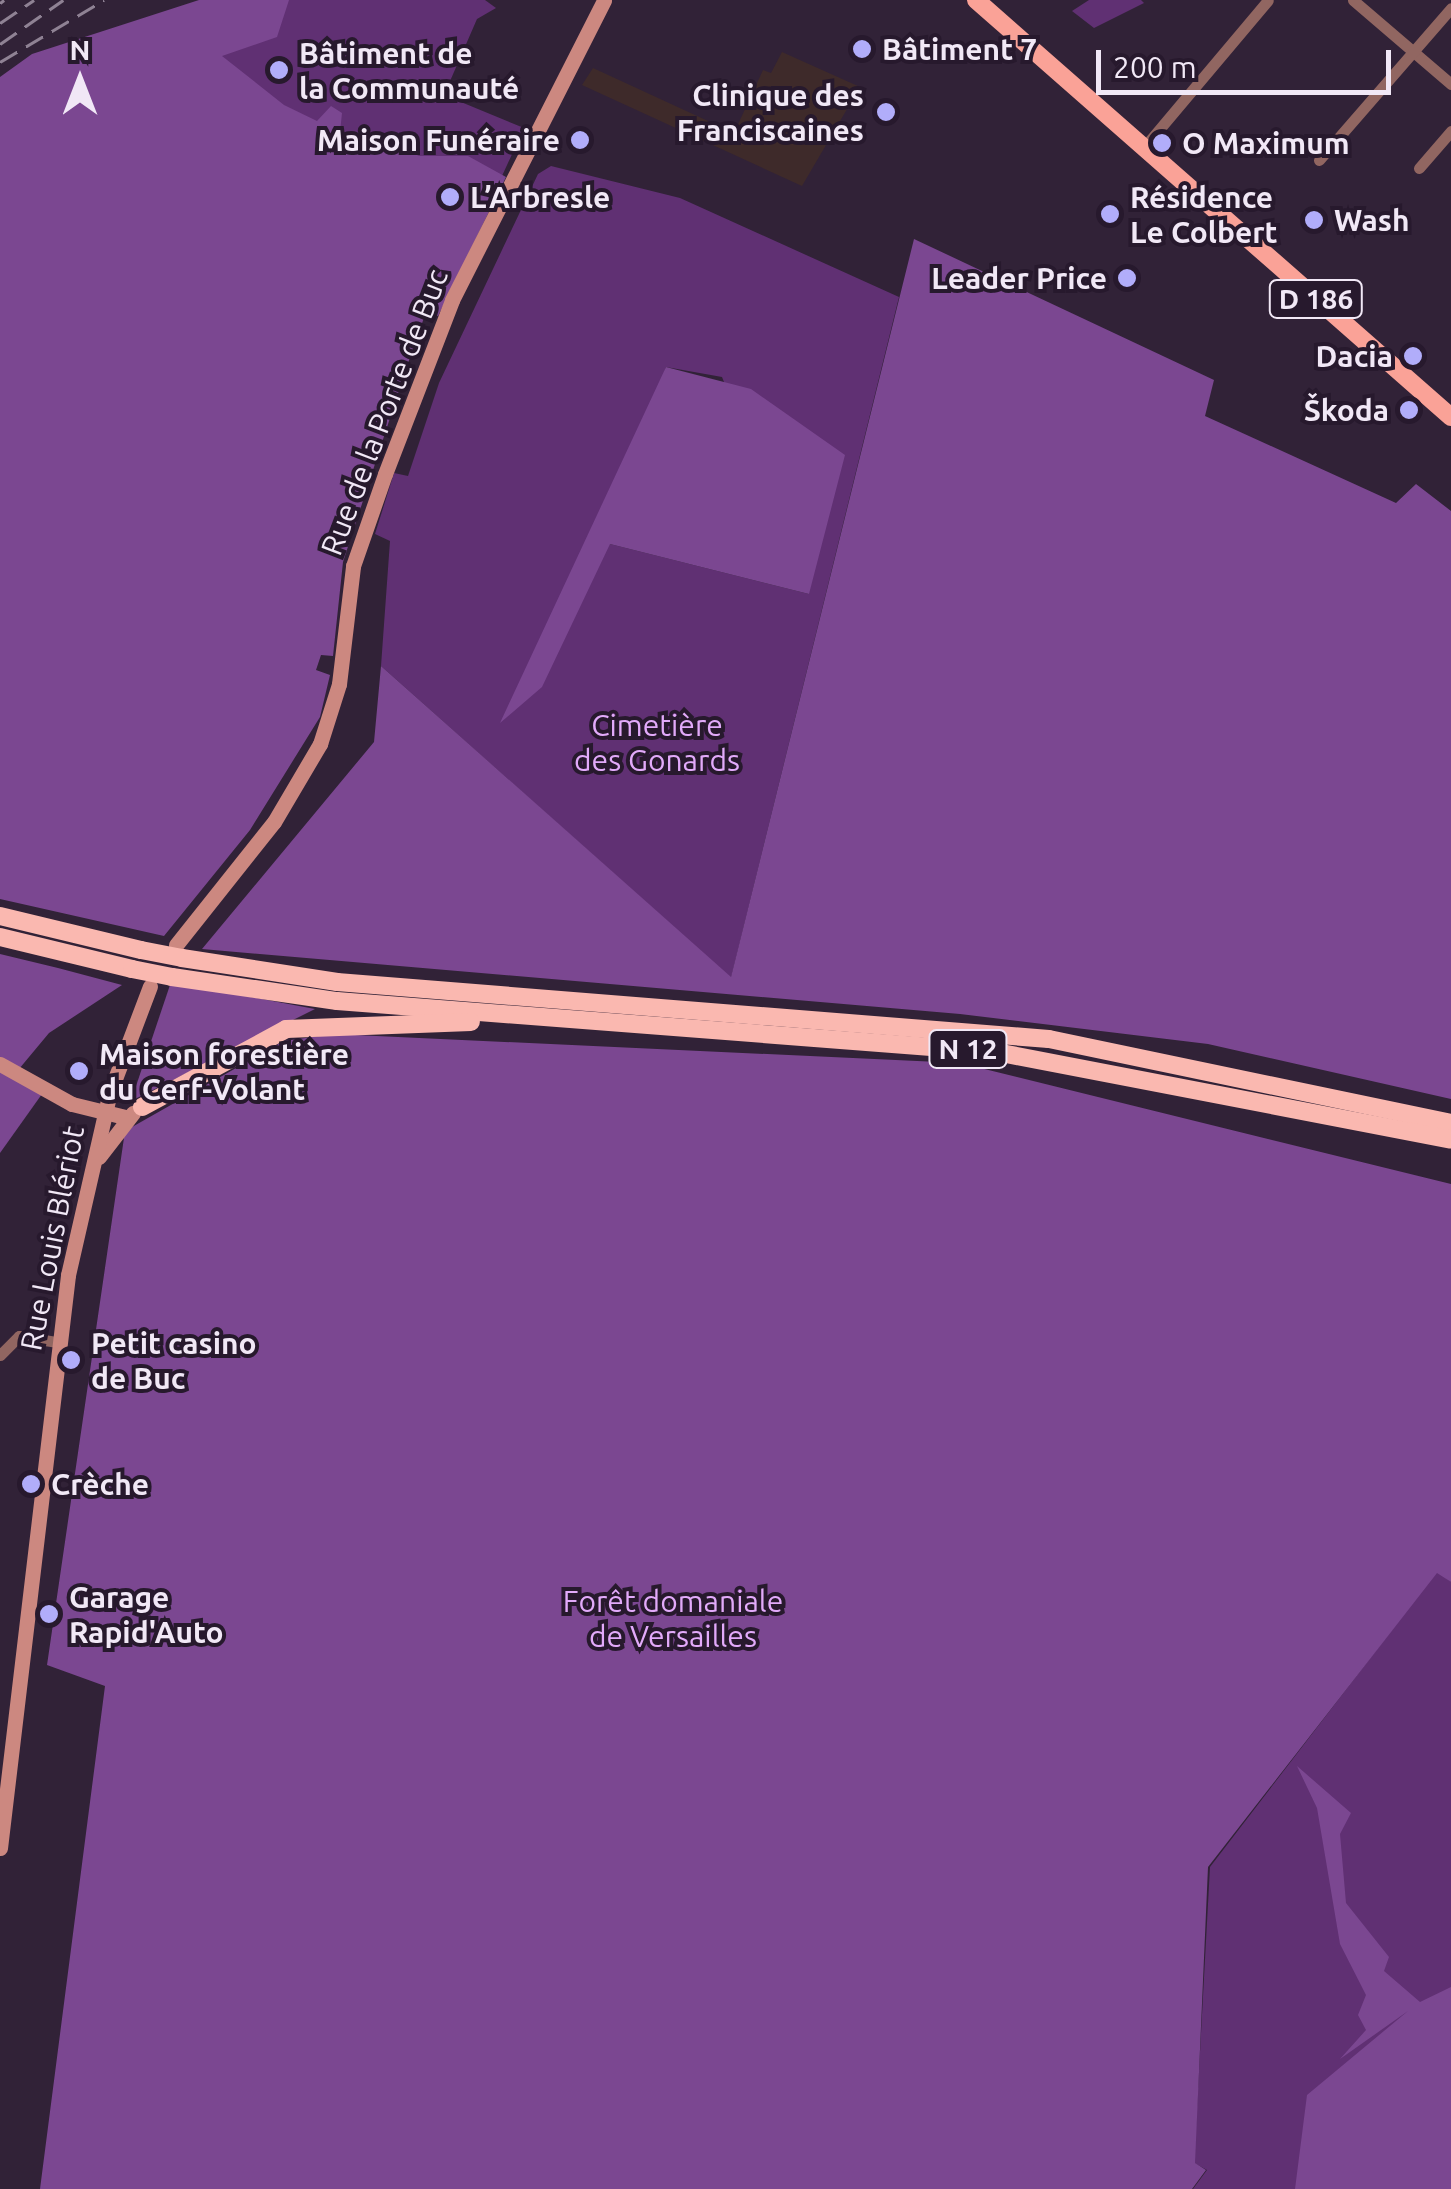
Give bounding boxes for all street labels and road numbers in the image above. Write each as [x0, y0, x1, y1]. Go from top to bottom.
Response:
street label: Rue de la Porte de Buc [313, 264, 455, 560]
road number: D 186 [1268, 276, 1364, 322]
road number: N 12 [928, 1026, 1008, 1072]
street label: Rue Louis Blériot [13, 1123, 91, 1353]

